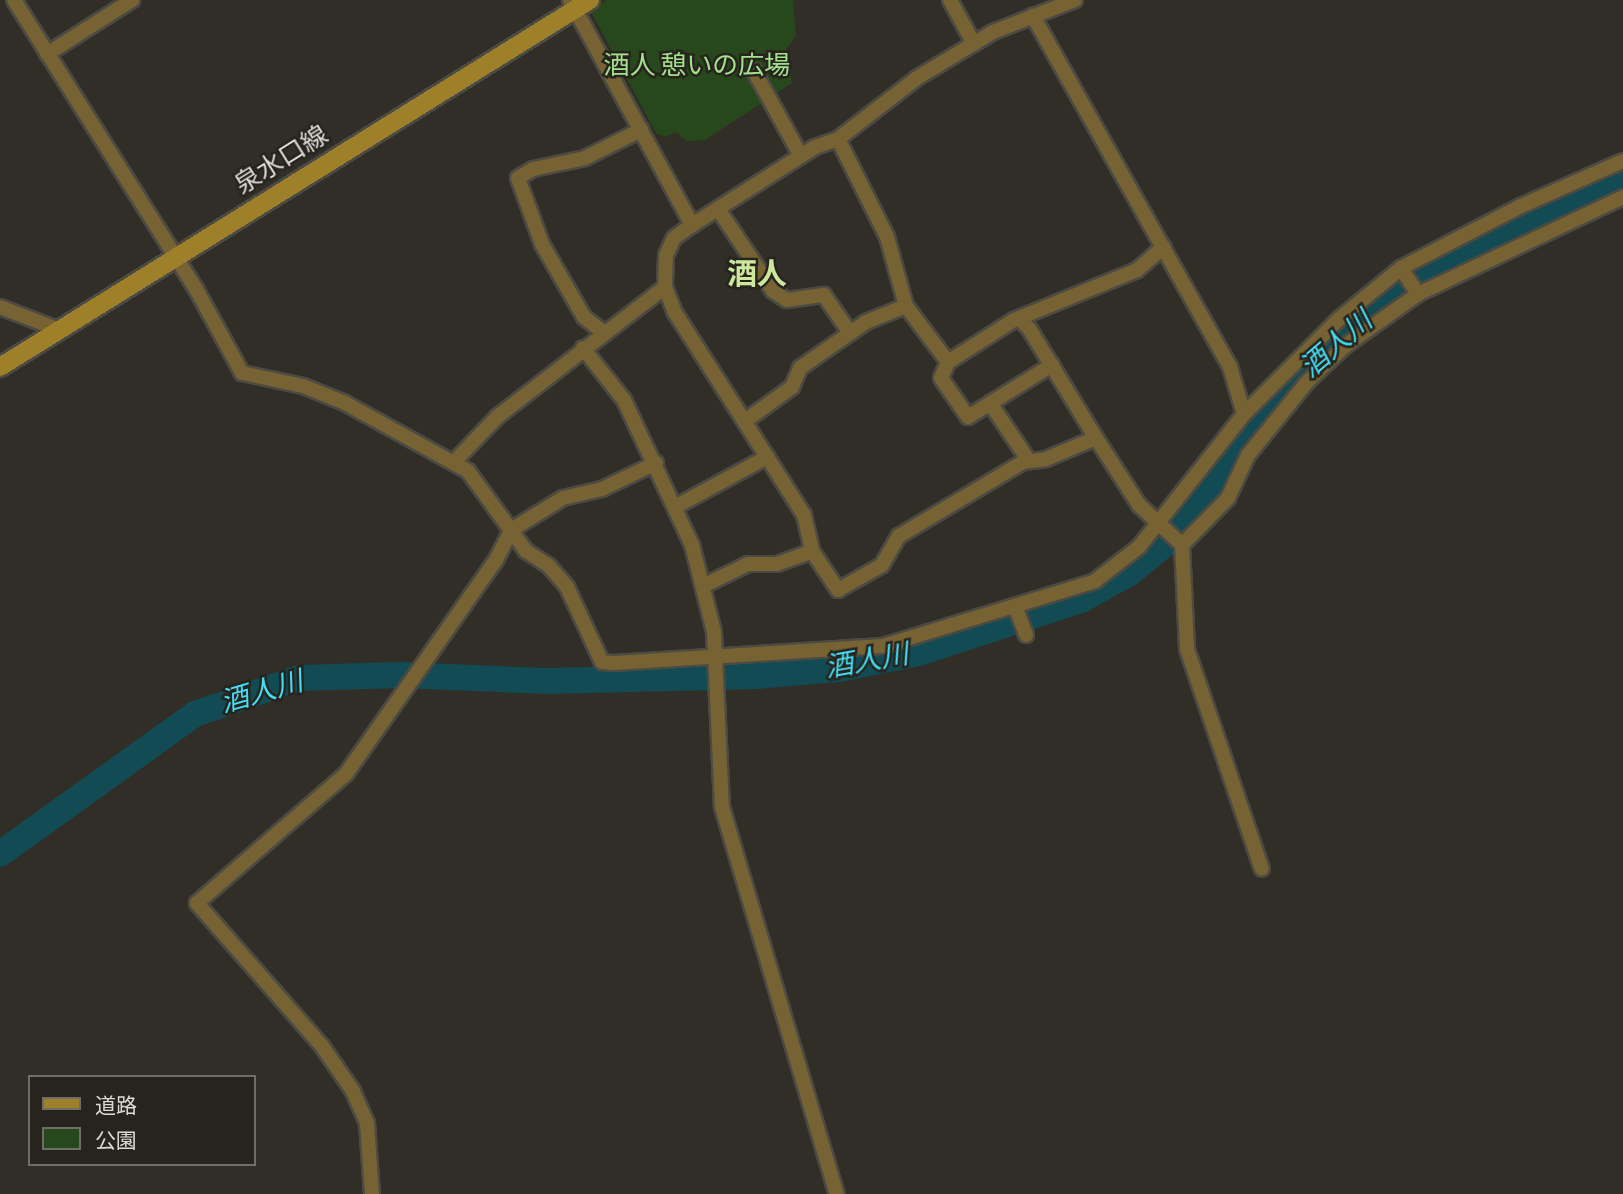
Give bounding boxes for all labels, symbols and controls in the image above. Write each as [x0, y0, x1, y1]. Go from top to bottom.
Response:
park label: 酒人 憩いの広場 [604, 51, 790, 83]
street label: 泉水口線 [230, 120, 334, 202]
district label: 酒人 [727, 257, 787, 293]
water label: 酒人川 [1294, 305, 1380, 385]
water label: 酒人川 [823, 638, 911, 686]
water label: 酒人川 [217, 665, 307, 721]
legend [28, 1075, 256, 1166]
text: 道路 [95, 1096, 137, 1117]
text: 公園 [95, 1131, 137, 1152]

